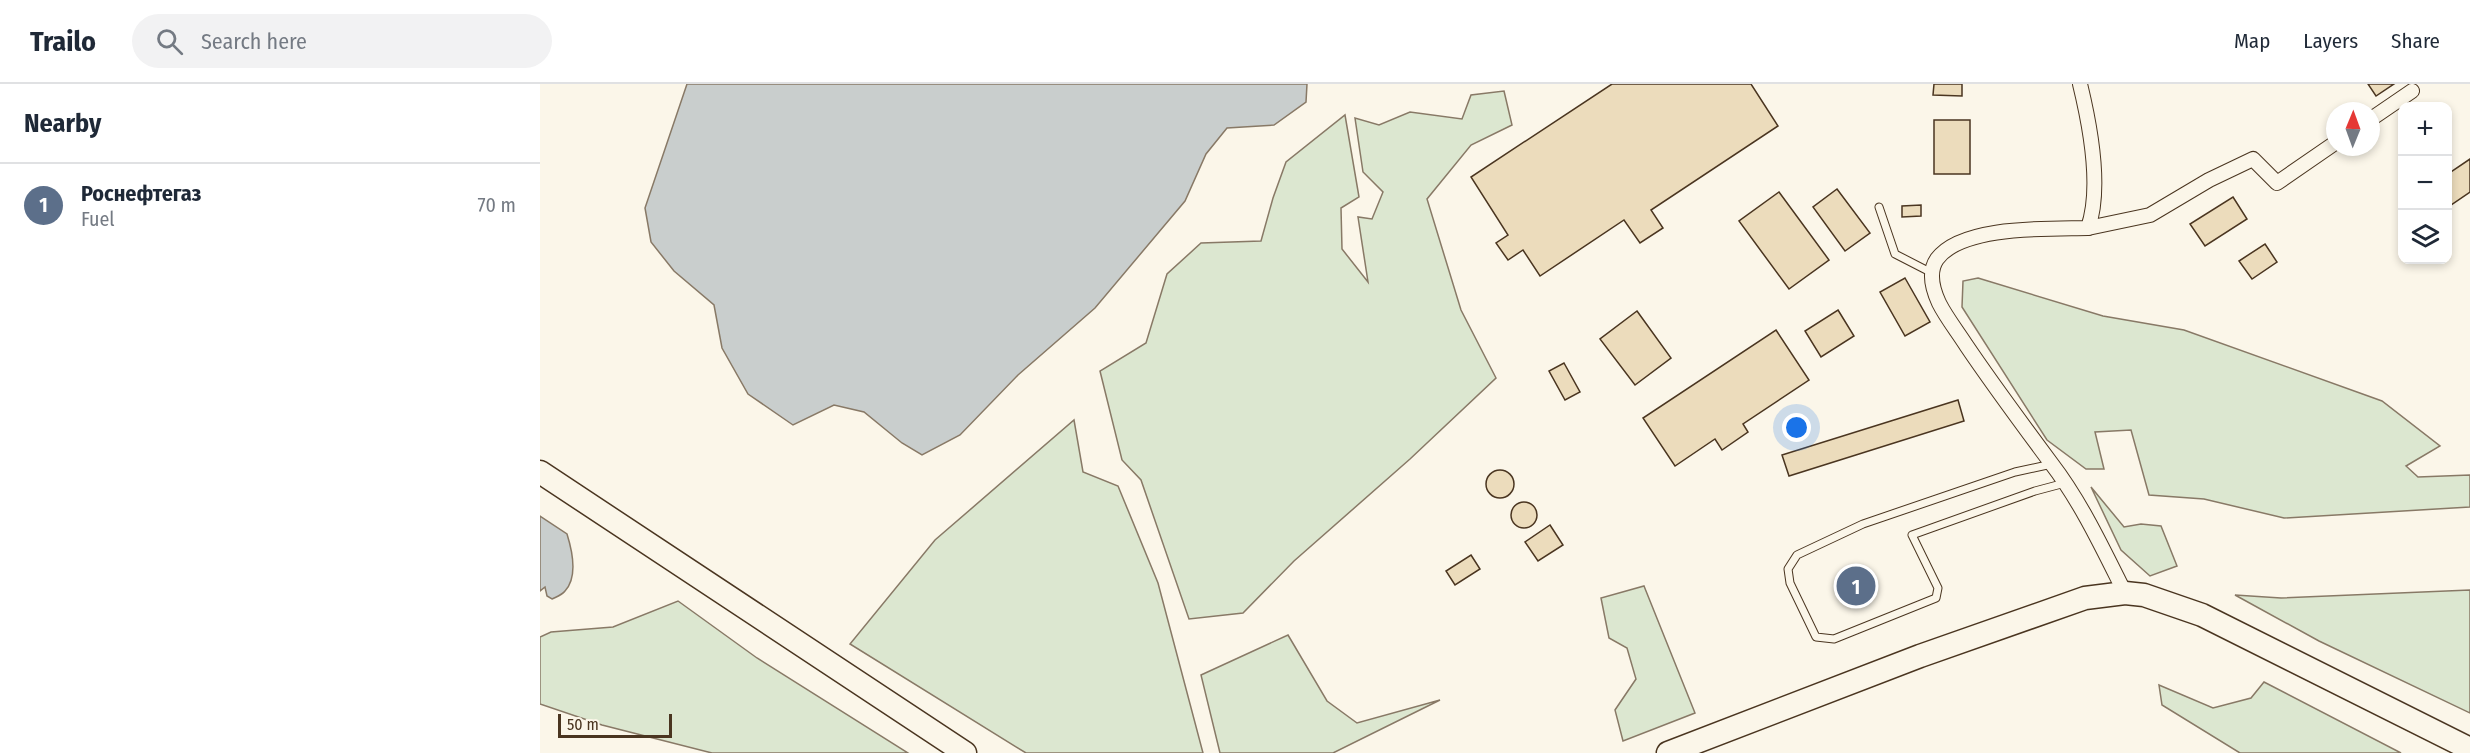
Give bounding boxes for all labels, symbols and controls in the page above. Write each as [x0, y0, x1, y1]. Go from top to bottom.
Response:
search box [132, 14, 552, 68]
text: Trailo [30, 25, 96, 58]
icon: search [153, 25, 186, 58]
text: Search here [201, 28, 307, 55]
text: Map [2234, 28, 2270, 54]
text: Layers [2303, 28, 2358, 54]
text: Share [2391, 28, 2440, 54]
north arrow [2326, 102, 2380, 156]
map controls [2398, 102, 2452, 264]
button: + [2398, 102, 2452, 156]
text: Nearby [24, 108, 101, 139]
button: − [2398, 156, 2452, 210]
text: Роснефтегаз [81, 180, 202, 207]
text: 1 [39, 193, 48, 217]
text: 70 m [478, 193, 516, 217]
text: Fuel [81, 207, 115, 231]
button: layers [2398, 210, 2452, 264]
your location [1782, 413, 1811, 442]
pin: 1 [1836, 564, 1876, 608]
scale bar [558, 711, 672, 738]
text: 50 m [567, 715, 599, 734]

